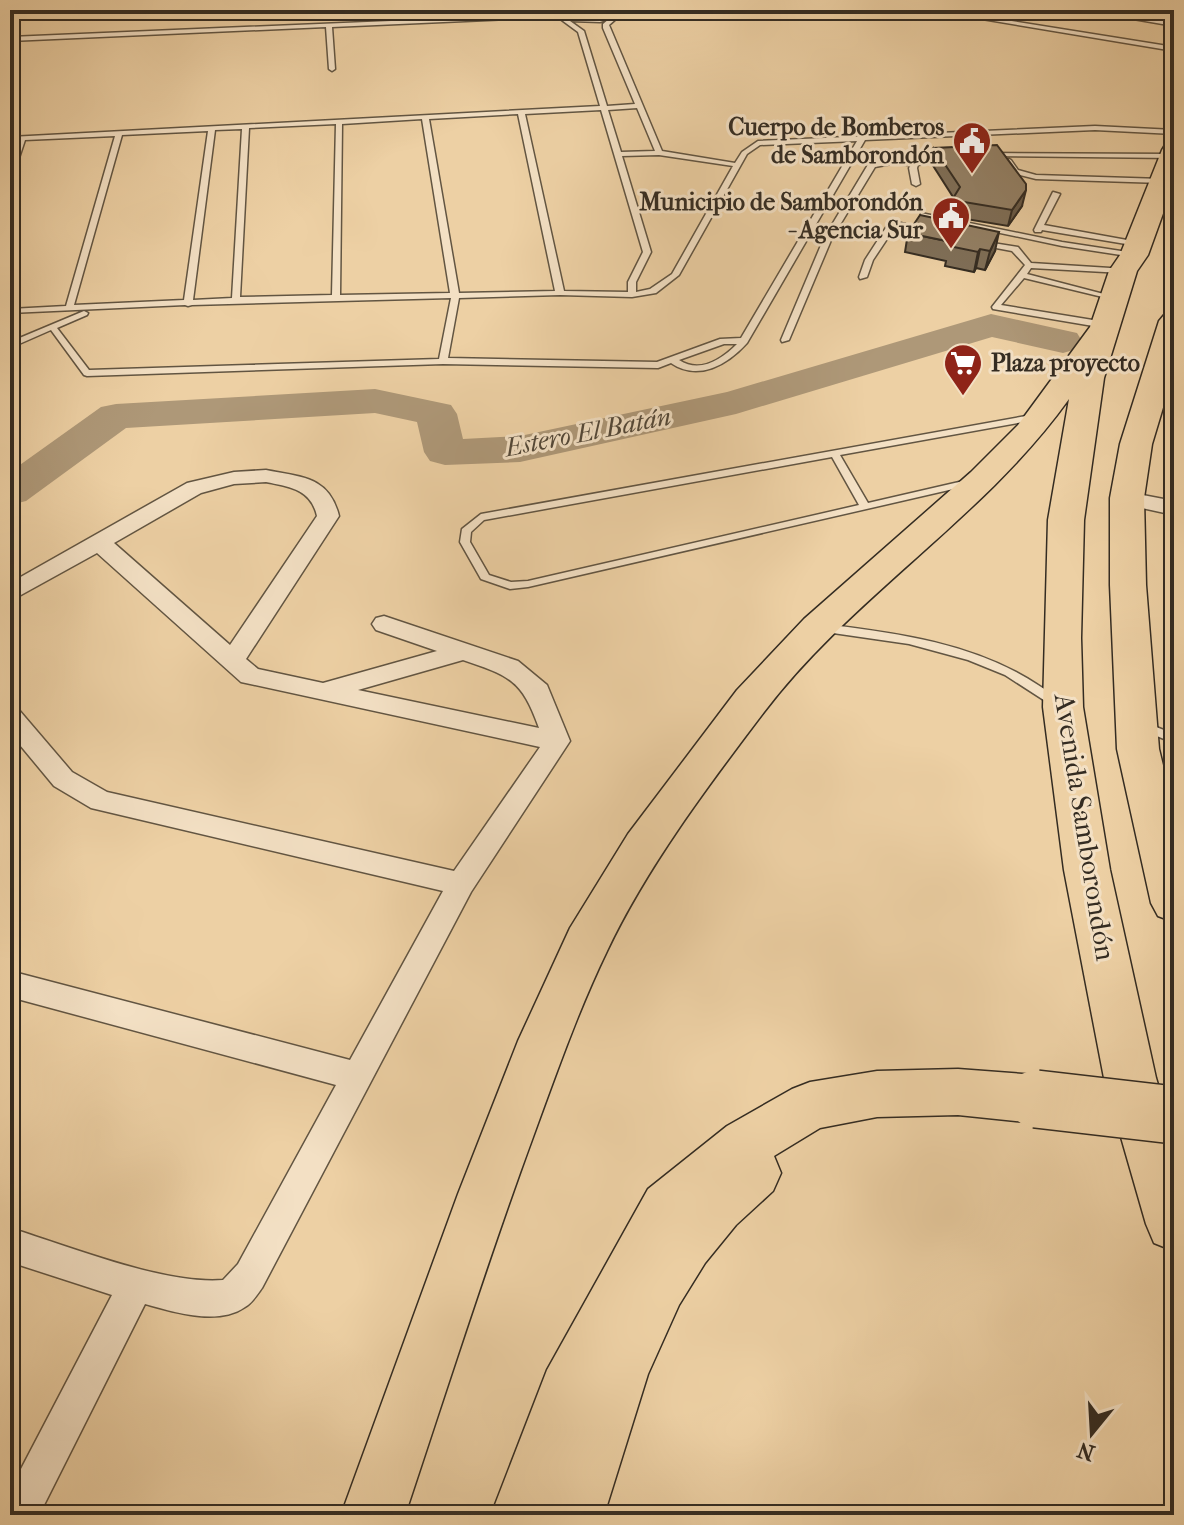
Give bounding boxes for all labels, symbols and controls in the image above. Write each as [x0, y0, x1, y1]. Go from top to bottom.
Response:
place label: Cuerpo de Bomberos de Samborondón [728, 113, 945, 169]
public building icon: Cuerpo de Bomberos de Samborondón [951, 120, 993, 175]
place label: Municipio de Samborondón - Agencia Sur [639, 188, 924, 244]
public building icon: Municipio de Samborondón - Agencia Sur [930, 195, 972, 250]
supermarket icon: Plaza proyecto [942, 342, 984, 397]
place label: Plaza proyecto [991, 349, 1140, 377]
water label: Estero El Batán [500, 401, 674, 464]
street label: Avenida Samborondón [1047, 690, 1122, 963]
north arrow [1052, 1393, 1132, 1473]
text: N [1074, 1436, 1098, 1466]

